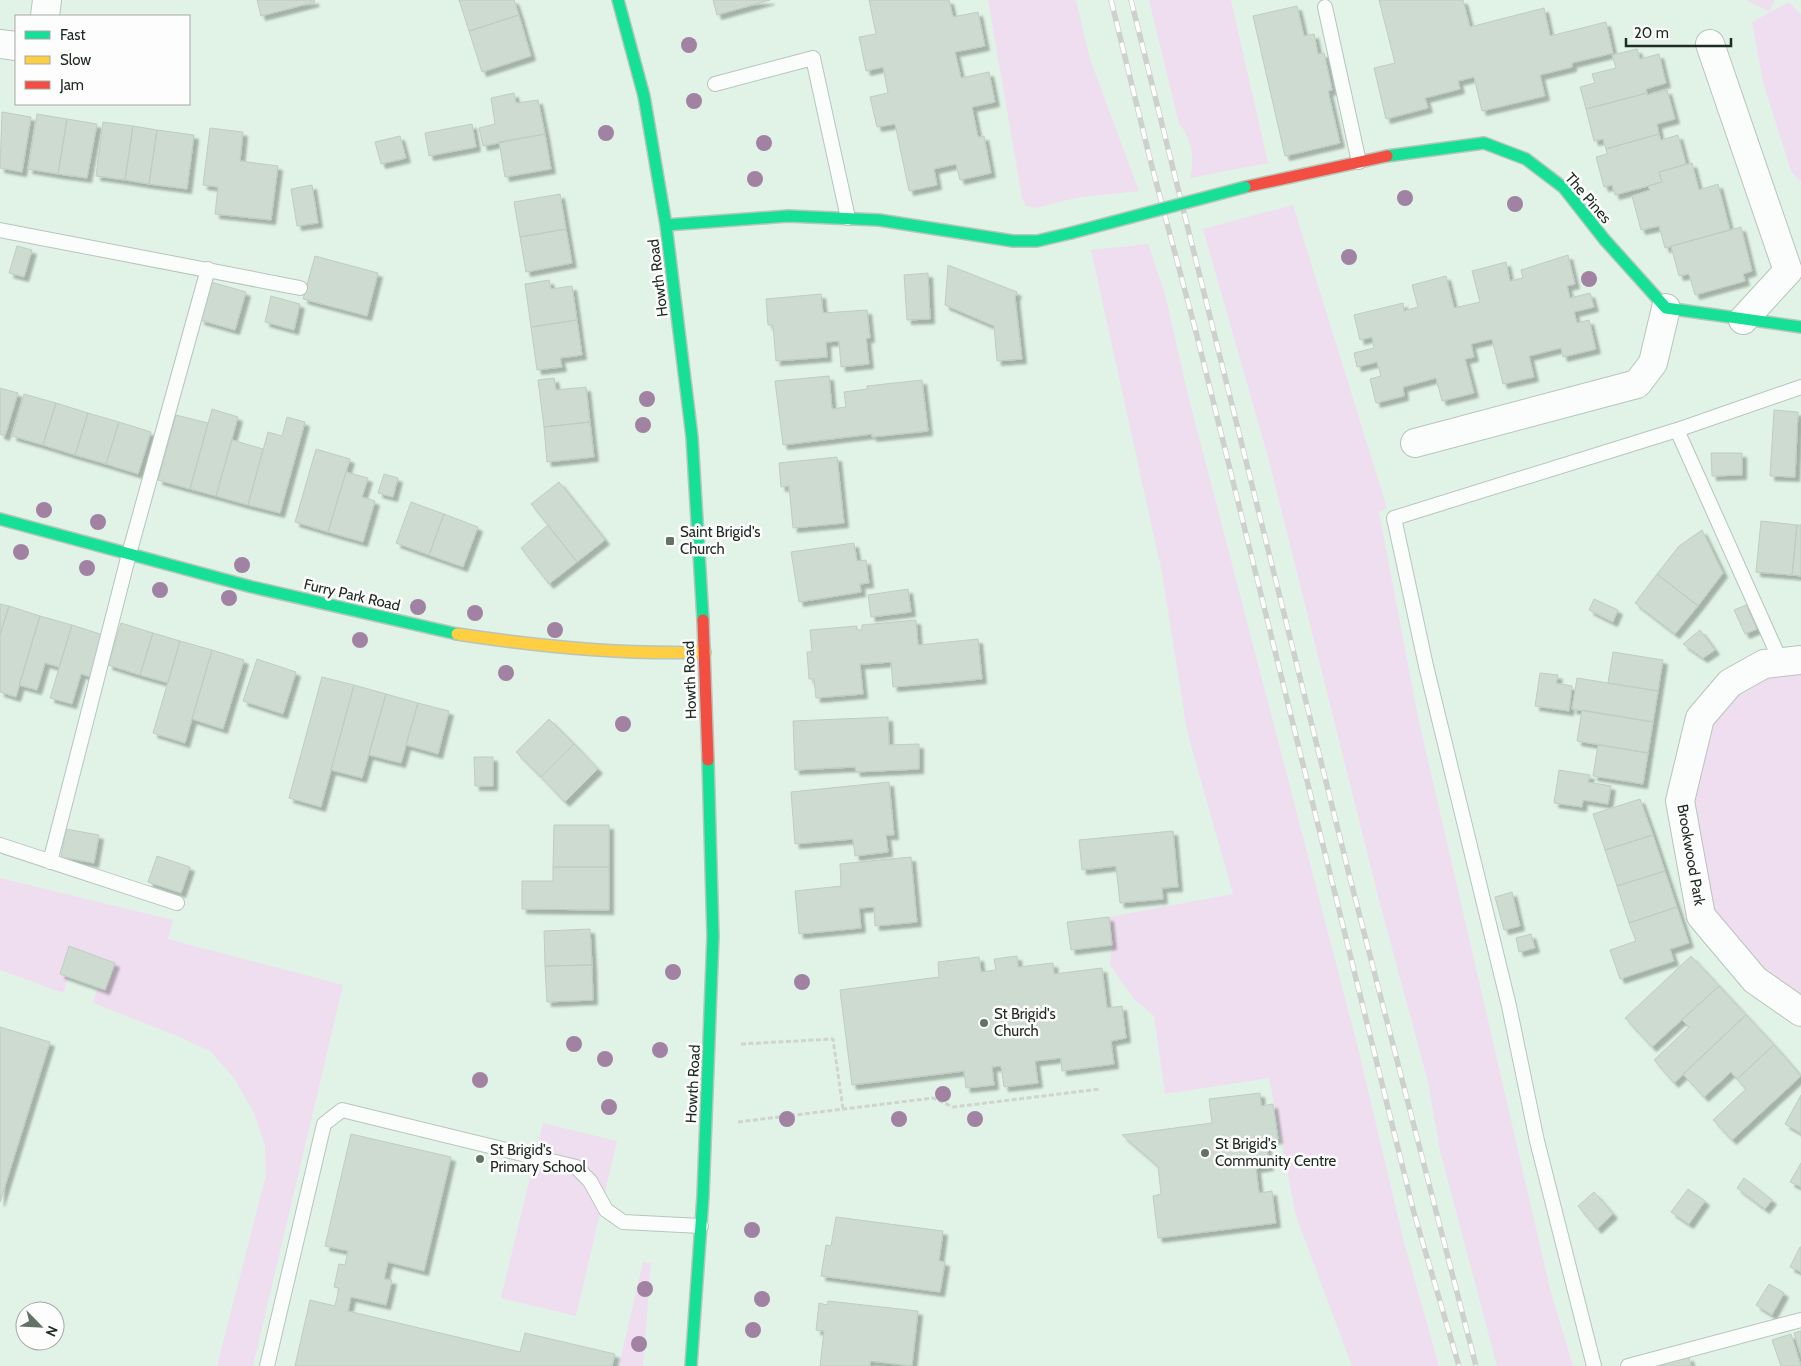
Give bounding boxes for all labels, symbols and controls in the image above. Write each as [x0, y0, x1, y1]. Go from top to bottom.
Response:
legend [15, 15, 190, 105]
scale bar [1626, 15, 1731, 47]
text: 20 m [1634, 24, 1669, 42]
text: Fast [60, 26, 85, 44]
text: Slow [60, 51, 91, 69]
text: Jam [59, 76, 84, 94]
street label: The Pines [1561, 169, 1615, 227]
street label: Howth Road [644, 238, 672, 318]
place label: Saint Brigid's Church [680, 523, 761, 558]
marker: Saint Brigid's Church [664, 535, 676, 547]
street label: Furry Park Road [302, 575, 402, 615]
street label: Howth Road [680, 640, 700, 720]
street label: Brookwood Park [1673, 803, 1709, 907]
place label: St Brigid's Church [994, 1005, 1056, 1040]
marker: St Brigid's Church [978, 1017, 990, 1029]
street label: Howth Road [682, 1044, 704, 1124]
place label: St Brigid's Community Centre [1215, 1135, 1337, 1170]
place label: St Brigid's Primary School [490, 1141, 587, 1176]
marker: St Brigid's Community Centre [1199, 1147, 1211, 1159]
marker: St Brigid's Primary School [474, 1153, 486, 1165]
north arrow [15, 1301, 65, 1351]
text: N [42, 1323, 62, 1339]

